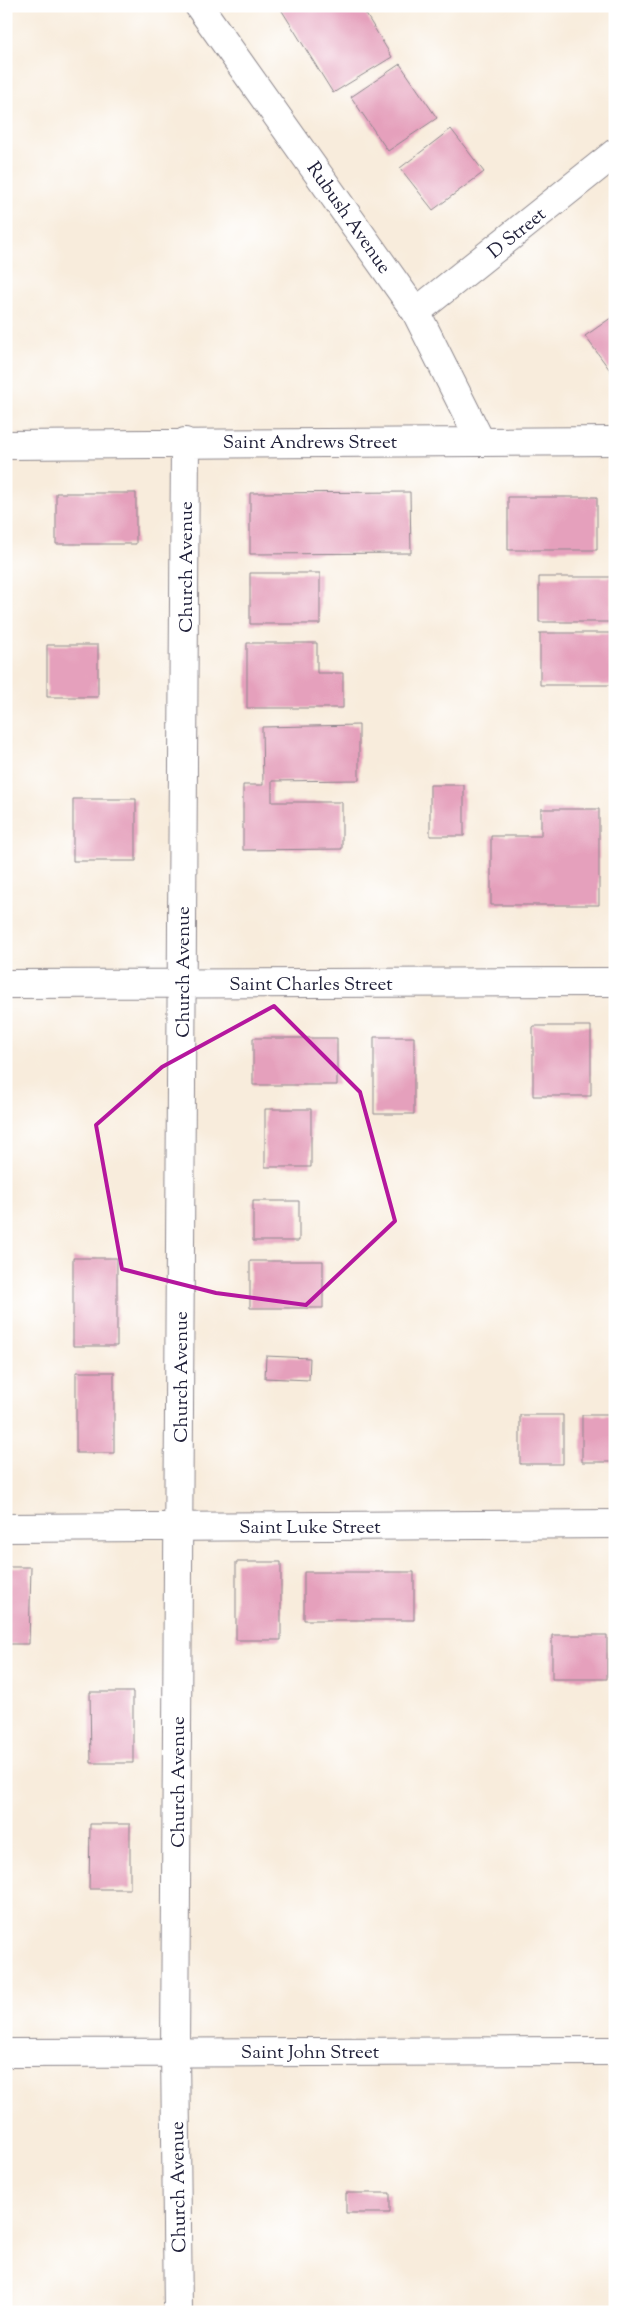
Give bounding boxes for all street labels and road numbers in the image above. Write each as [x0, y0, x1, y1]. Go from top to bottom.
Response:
street label: Rubush Avenue [299, 157, 397, 280]
street label: D Street [483, 202, 553, 266]
street label: Saint Andrews Street [223, 430, 398, 457]
street label: Church Avenue [174, 501, 201, 633]
street label: Church Avenue [171, 906, 198, 1038]
street label: Saint Charles Street [229, 972, 393, 999]
street label: Church Avenue [169, 1311, 196, 1443]
street label: Saint Luke Street [239, 1515, 381, 1542]
street label: Church Avenue [166, 1716, 193, 1848]
street label: Saint John Street [241, 2040, 380, 2067]
street label: Church Avenue [165, 2121, 194, 2253]

